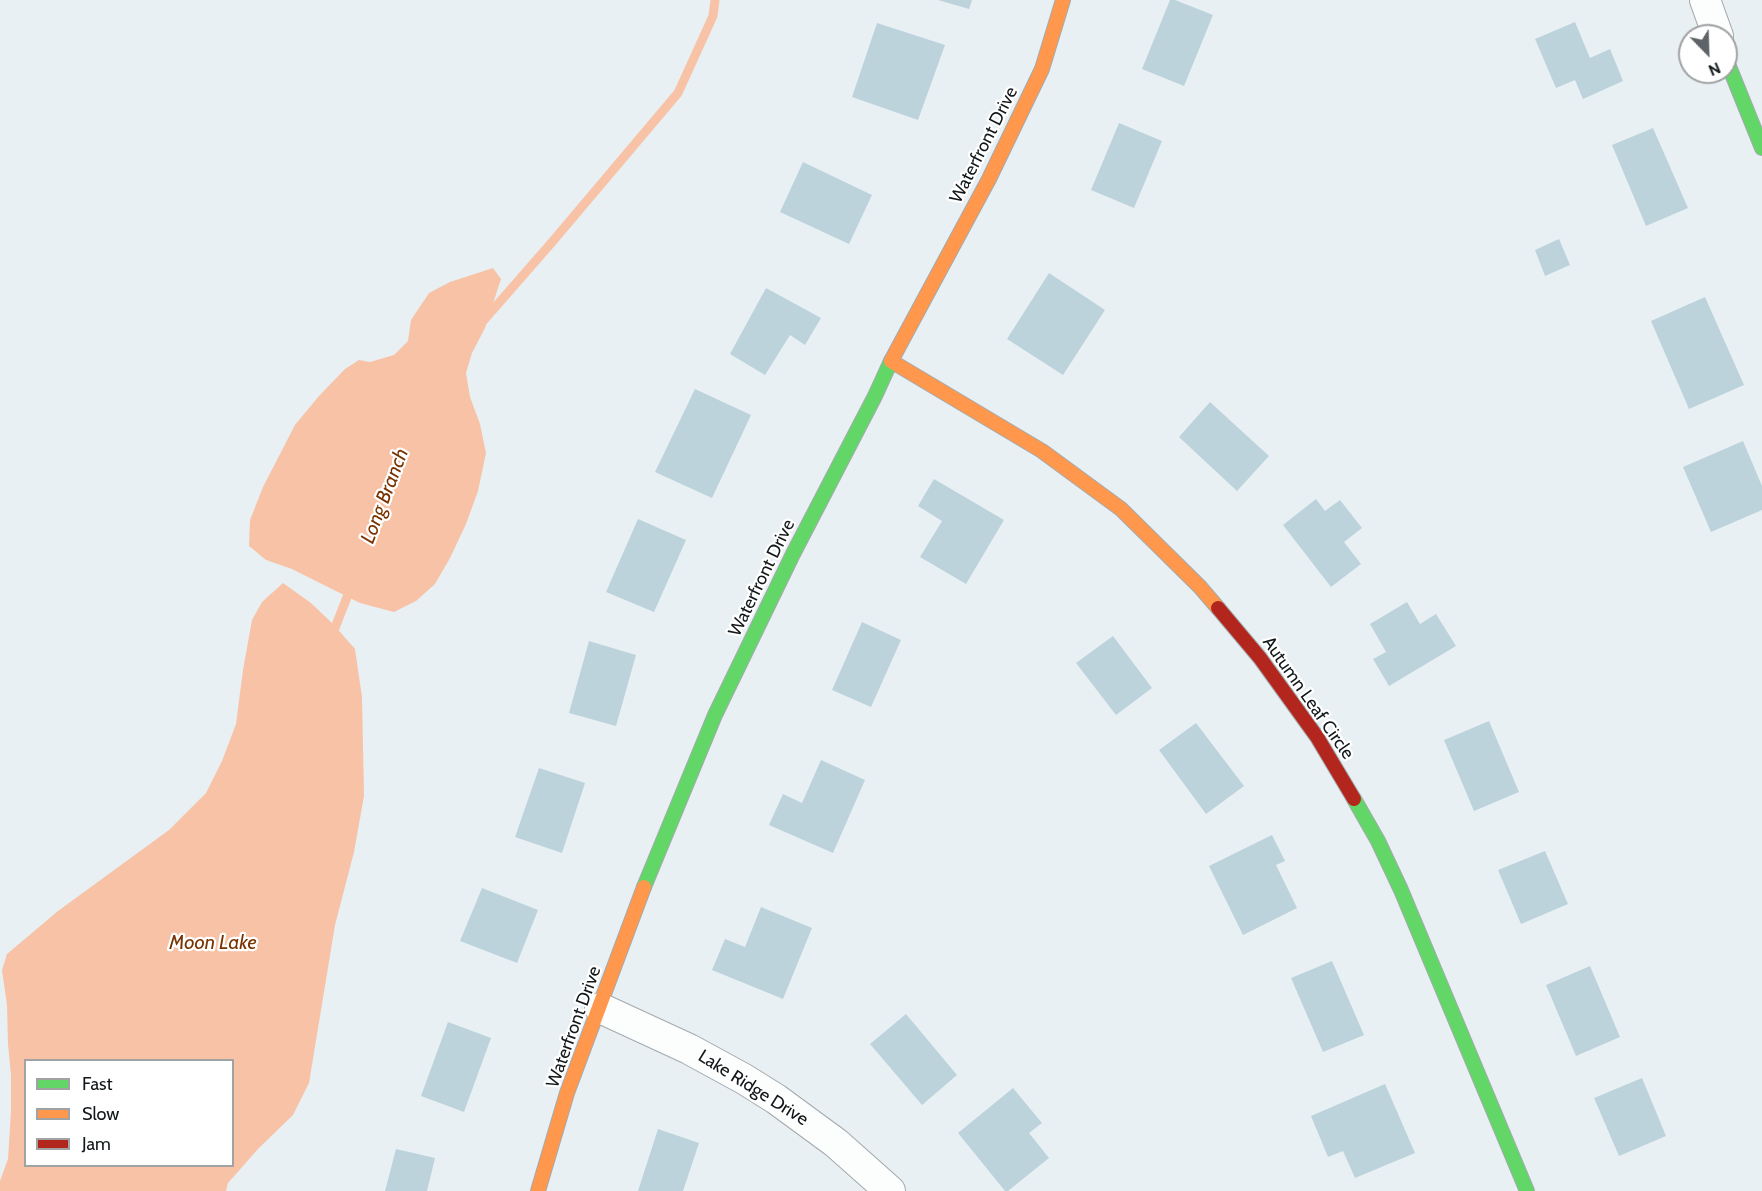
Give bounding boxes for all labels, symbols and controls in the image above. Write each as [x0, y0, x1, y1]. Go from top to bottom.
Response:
north arrow [1678, 24, 1738, 84]
text: N [1706, 58, 1723, 80]
street label: Waterfront Drive [945, 83, 1023, 207]
water label: Long Branch [356, 445, 414, 547]
street label: Waterfront Drive [724, 516, 800, 640]
street label: Autumn Leaf Circle [1258, 633, 1358, 763]
water label: Moon Lake [169, 931, 257, 955]
street label: Waterfront Drive [542, 963, 606, 1091]
street label: Lake Ridge Drive [694, 1046, 812, 1130]
legend [24, 1059, 234, 1167]
text: Fast [82, 1073, 113, 1095]
text: Slow [82, 1103, 119, 1125]
text: Jam [82, 1133, 111, 1155]

